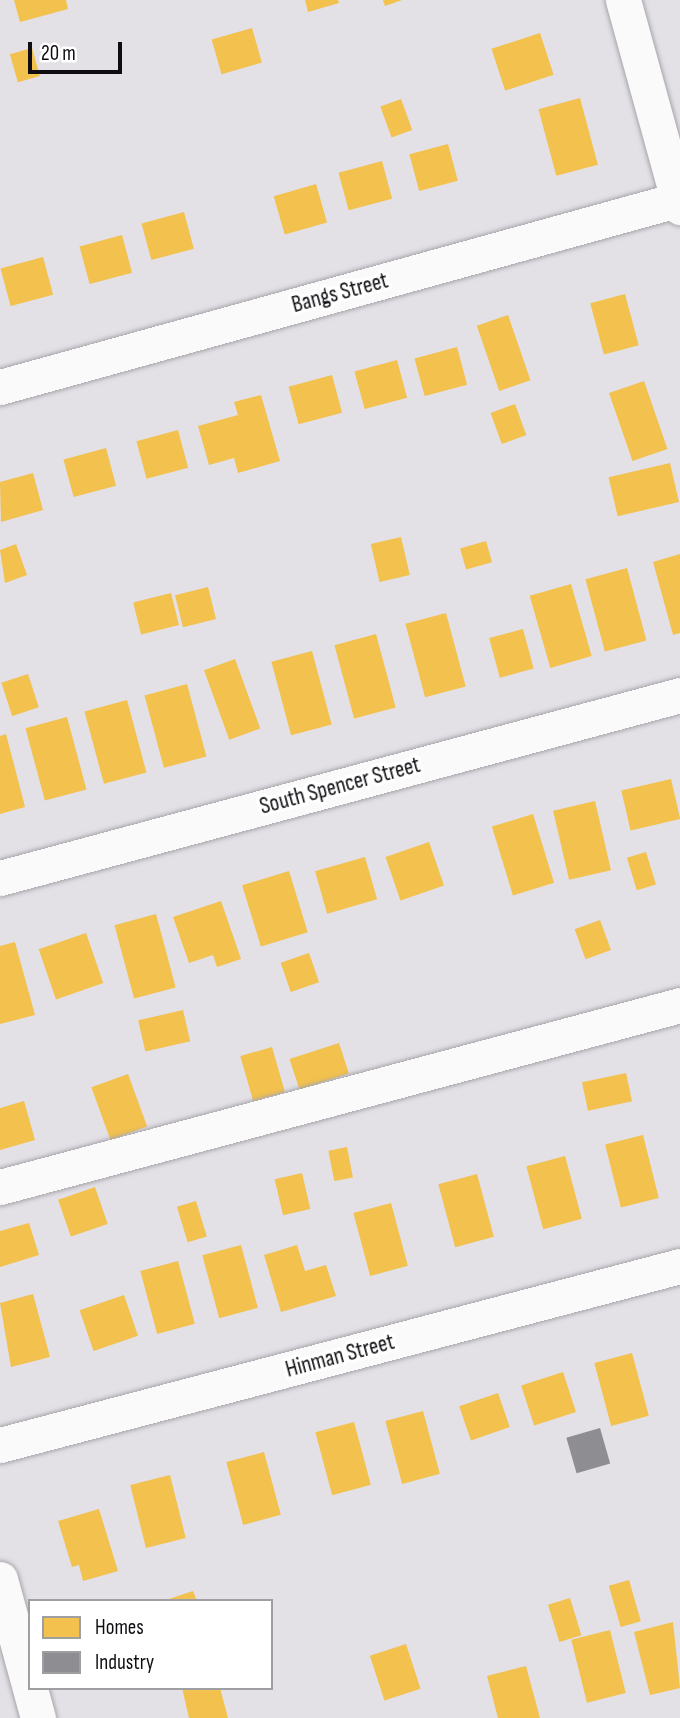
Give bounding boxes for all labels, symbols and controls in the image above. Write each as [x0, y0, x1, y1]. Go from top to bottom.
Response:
scale bar [32, 28, 126, 72]
text: 20 m [41, 41, 76, 66]
street label: Bangs Street [289, 267, 391, 319]
street label: South Spencer Street [257, 751, 423, 821]
street label: Hinman Street [283, 1328, 397, 1384]
legend [28, 1599, 273, 1690]
text: Homes [95, 1615, 144, 1640]
text: Industry [95, 1650, 154, 1675]

